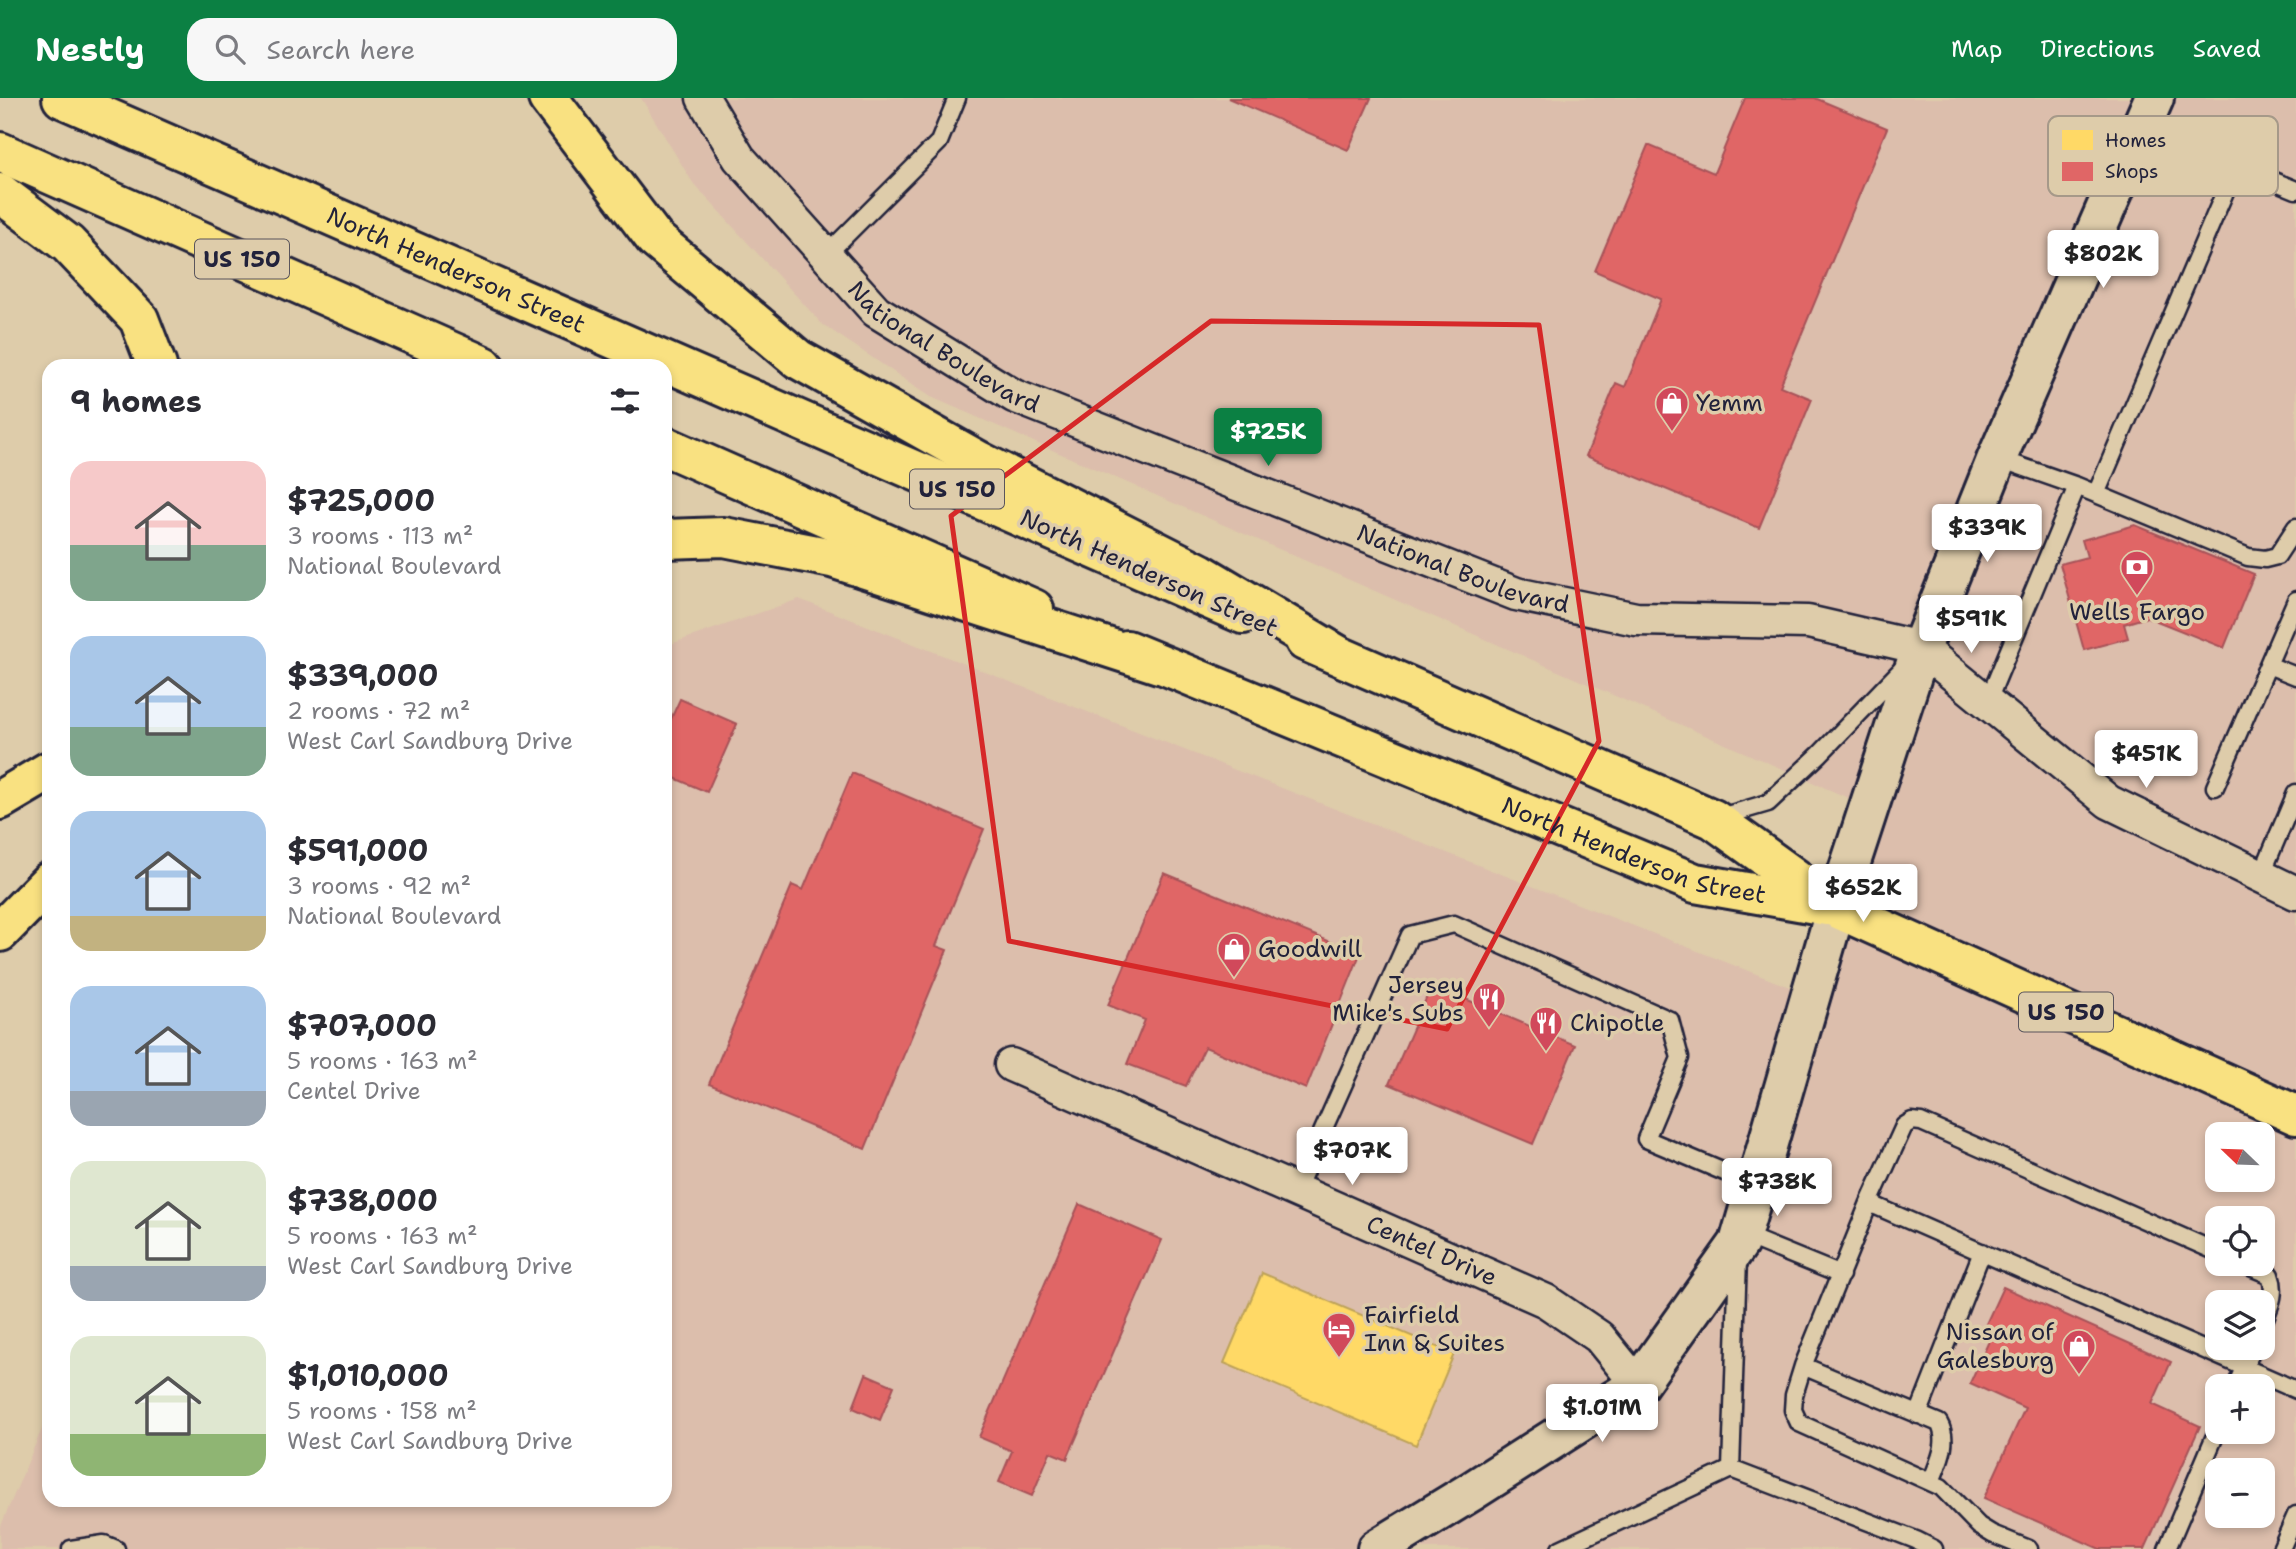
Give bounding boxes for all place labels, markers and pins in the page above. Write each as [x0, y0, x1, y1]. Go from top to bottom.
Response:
pin: $802K [2054, 230, 2152, 290]
shop icon: Yemm [1653, 384, 1691, 433]
place label: Yemm [1696, 387, 1763, 419]
pin: $725K [1219, 408, 1317, 468]
pin: $339K [1938, 504, 2036, 564]
bank icon: Wells Fargo [2118, 548, 2156, 597]
pin: $591K [1922, 596, 2020, 655]
place label: Wells Fargo [2069, 596, 2205, 628]
pin: $451K [2097, 730, 2195, 790]
pin: $652K [1814, 864, 1912, 924]
shop icon: Goodwill [1215, 930, 1253, 979]
place label: Goodwill [1258, 933, 1363, 965]
place label: Jersey Mike's Subs [1332, 969, 1464, 1029]
restaurant icon: Jersey Mike's Subs [1470, 980, 1508, 1029]
restaurant icon: Chipotle [1527, 1004, 1565, 1053]
place label: Chipotle [1570, 1007, 1665, 1039]
pin: $707K [1303, 1128, 1401, 1187]
pin: $738K [1728, 1158, 1826, 1218]
place label: Fairfield Inn & Suites [1364, 1299, 1505, 1359]
hotel icon: Fairfield Inn & Suites [1320, 1310, 1358, 1359]
place label: Nissan of Galesburg [1936, 1316, 2055, 1376]
shop icon: Nissan of Galesburg [2060, 1327, 2098, 1376]
pin: $1.01M [1545, 1384, 1659, 1444]

